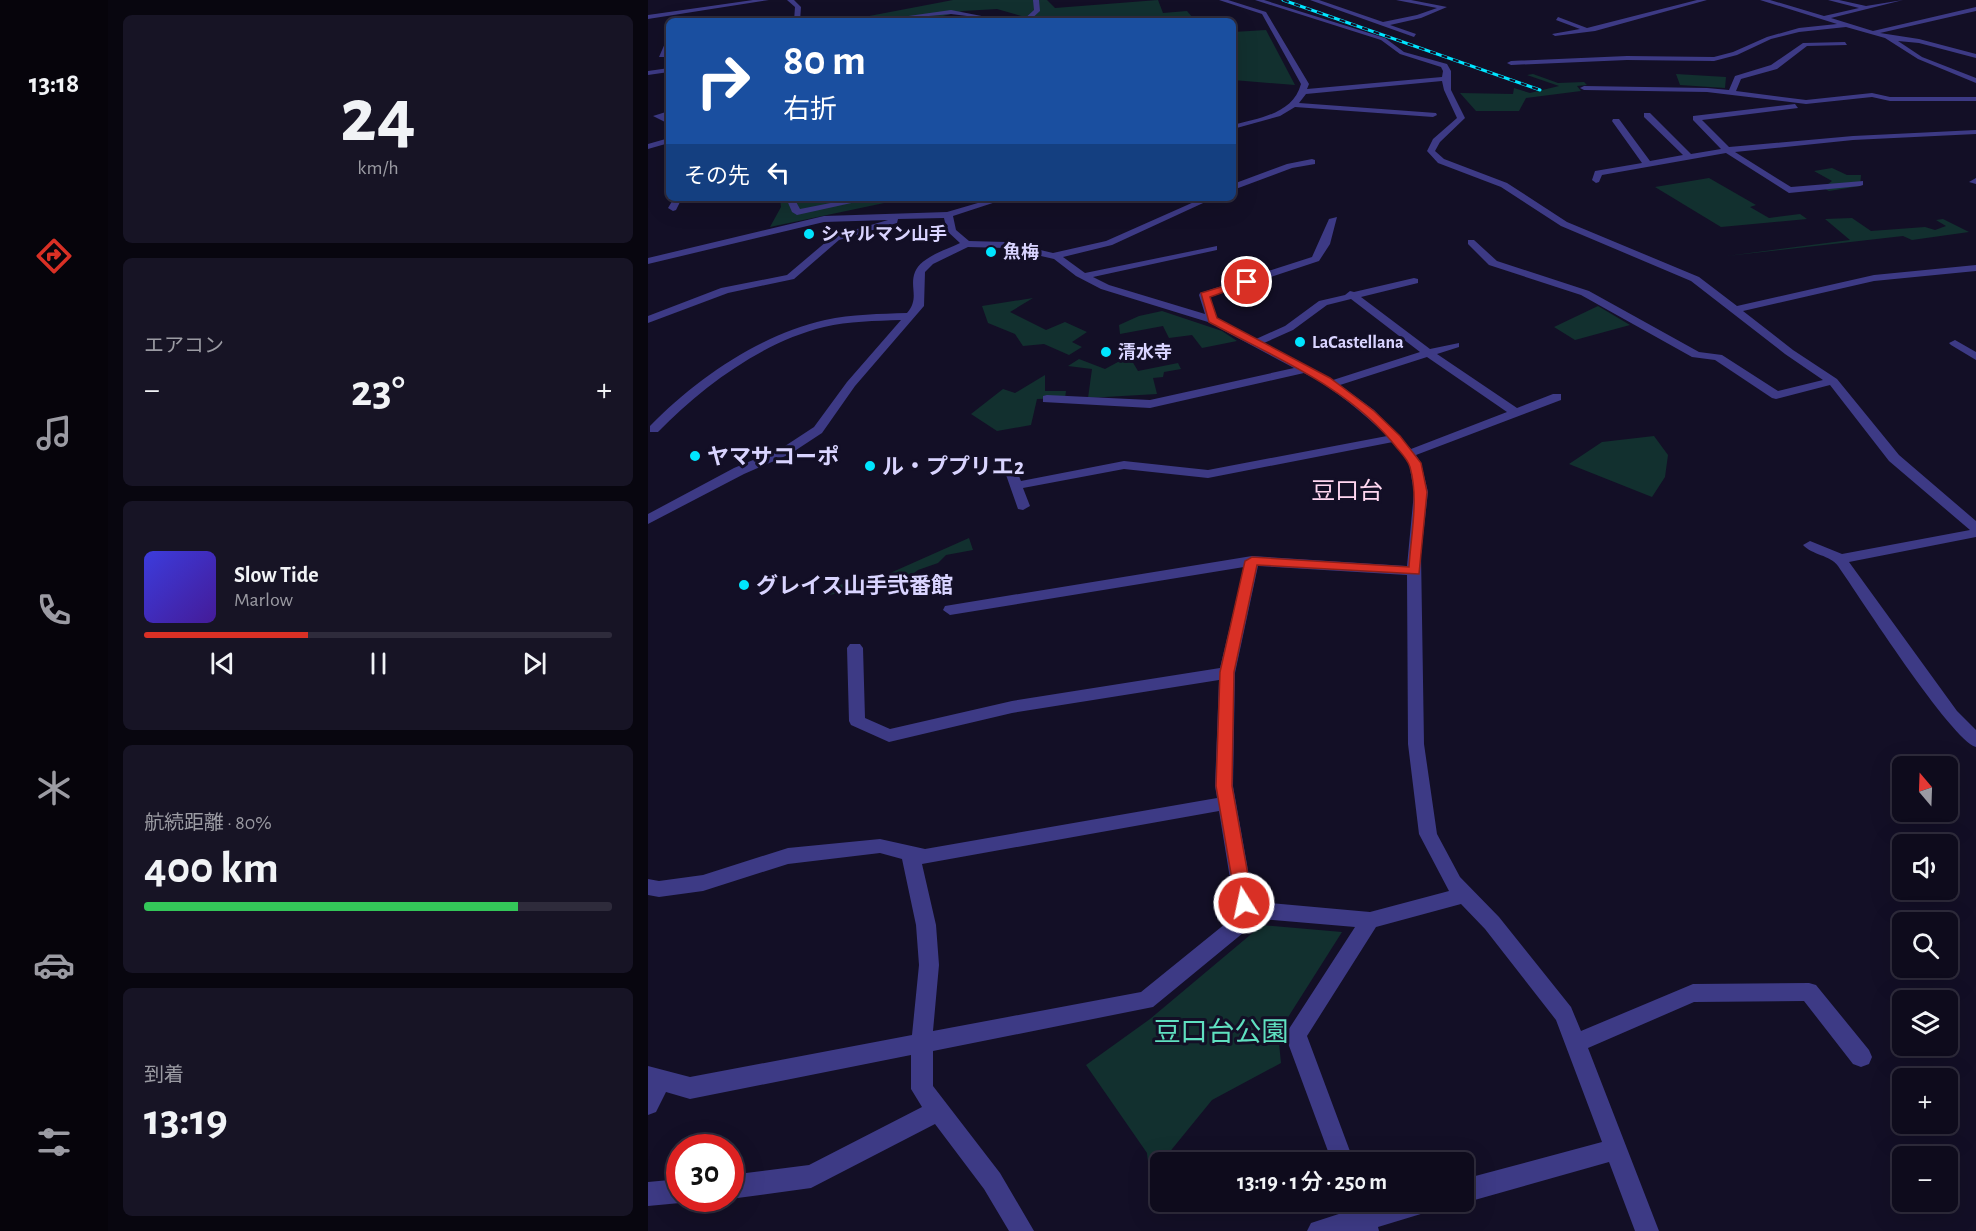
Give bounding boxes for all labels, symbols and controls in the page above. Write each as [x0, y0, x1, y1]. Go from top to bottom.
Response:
text: 80 m [783, 40, 866, 82]
icon: right [684, 42, 762, 120]
text: 13:18 [29, 70, 79, 97]
text: 24 [340, 78, 416, 156]
text: 右折 [783, 96, 837, 123]
icon: left [762, 156, 795, 189]
text: km/h [357, 158, 399, 178]
text: その先 [684, 165, 750, 187]
place label: シャルマン山手 [821, 224, 947, 244]
marker: シャルマン山手 [802, 227, 816, 241]
icon: directions [33, 235, 75, 277]
place label: 魚梅 [1003, 241, 1039, 262]
marker: 魚梅 [984, 245, 998, 259]
pin [1221, 256, 1272, 307]
icon: arrive [1230, 265, 1263, 298]
place label: LaCastellana [1312, 334, 1404, 352]
marker: LaCastellana [1293, 335, 1307, 349]
text: エアコン [144, 336, 224, 356]
place label: 清水寺 [1118, 343, 1172, 362]
marker: 清水寺 [1099, 345, 1113, 359]
text: 23° [351, 369, 405, 414]
text: − [144, 374, 160, 407]
text: + [596, 374, 612, 407]
icon: music [33, 412, 75, 454]
place label: ヤマサコーポ [707, 444, 839, 468]
marker: ヤマサコーポ [688, 449, 702, 463]
place label: ル・ププリエ2 [882, 455, 1024, 478]
marker: ル・ププリエ2 [863, 459, 877, 473]
district label: 豆口台 [1311, 478, 1383, 504]
text: Slow Tide [234, 564, 319, 586]
place label: グレイス山手弐番館 [756, 573, 953, 597]
marker: グレイス山手弐番館 [737, 578, 751, 592]
icon: phone [33, 589, 75, 631]
text: Marlow [234, 590, 293, 610]
icon: previous [206, 647, 239, 680]
icon: pause [362, 647, 395, 680]
icon: next [518, 647, 551, 680]
north arrow [1892, 756, 1958, 822]
map controls [1892, 756, 1958, 1212]
icon: climate [33, 767, 75, 809]
text: 航続距離 · 80% [144, 813, 272, 833]
button: sound [1892, 834, 1958, 900]
text: 400 km [144, 846, 279, 891]
position arrow [1212, 871, 1276, 935]
button: search [1892, 912, 1958, 978]
icon: car [33, 944, 75, 986]
button: layers [1892, 990, 1958, 1056]
park label: 豆口台公園 [1154, 1018, 1289, 1046]
text: 到着 [144, 1065, 184, 1085]
button: + [1892, 1068, 1958, 1134]
text: 13:19 [144, 1098, 228, 1143]
icon: filters [33, 1121, 75, 1163]
speed limit sign: 30 [666, 1134, 744, 1212]
button: − [1892, 1146, 1958, 1212]
text: 13:19 · 1 分 · 250 m [1237, 1171, 1387, 1193]

